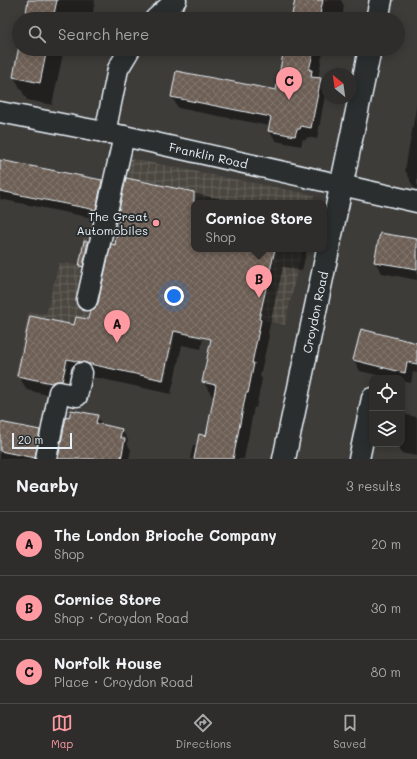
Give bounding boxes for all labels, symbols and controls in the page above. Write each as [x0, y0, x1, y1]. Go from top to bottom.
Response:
search box [12, 12, 405, 56]
icon: search [26, 23, 48, 45]
text: Search here [58, 24, 149, 44]
pin: C [276, 67, 302, 100]
north arrow [321, 68, 357, 104]
street label: Franklin Road [168, 138, 250, 172]
popup [191, 200, 327, 252]
place label: The Great Automobiles [76, 208, 148, 238]
text: Cornice Store [206, 208, 312, 228]
marker: The Great Automobiles [151, 218, 161, 228]
text: Shop [206, 228, 236, 245]
pin: B [246, 265, 272, 298]
street label: Croydon Road [298, 269, 331, 355]
your location [164, 286, 184, 306]
pin: A [104, 310, 130, 343]
map controls [369, 375, 405, 447]
button: locate [369, 375, 405, 411]
button: layers [369, 411, 405, 447]
scale bar [12, 431, 72, 450]
text: 20 m [18, 432, 43, 447]
text: Nearby [16, 474, 78, 496]
text: 3 results [346, 477, 401, 494]
text: The London Brioche Company [54, 525, 277, 545]
text: A [24, 535, 34, 552]
text: 20 m [371, 535, 401, 552]
text: Shop [54, 545, 84, 562]
text: Cornice Store [54, 589, 161, 609]
text: B [25, 599, 33, 616]
text: 30 m [371, 599, 401, 616]
text: Shop · Croydon Road [54, 609, 188, 626]
text: Norfolk House [54, 653, 162, 673]
text: C [24, 663, 34, 680]
text: 80 m [371, 663, 401, 680]
text: Place · Croydon Road [54, 673, 193, 690]
tab: Map [51, 712, 73, 751]
tab: Directions [175, 712, 231, 751]
tab: Saved [333, 712, 366, 751]

